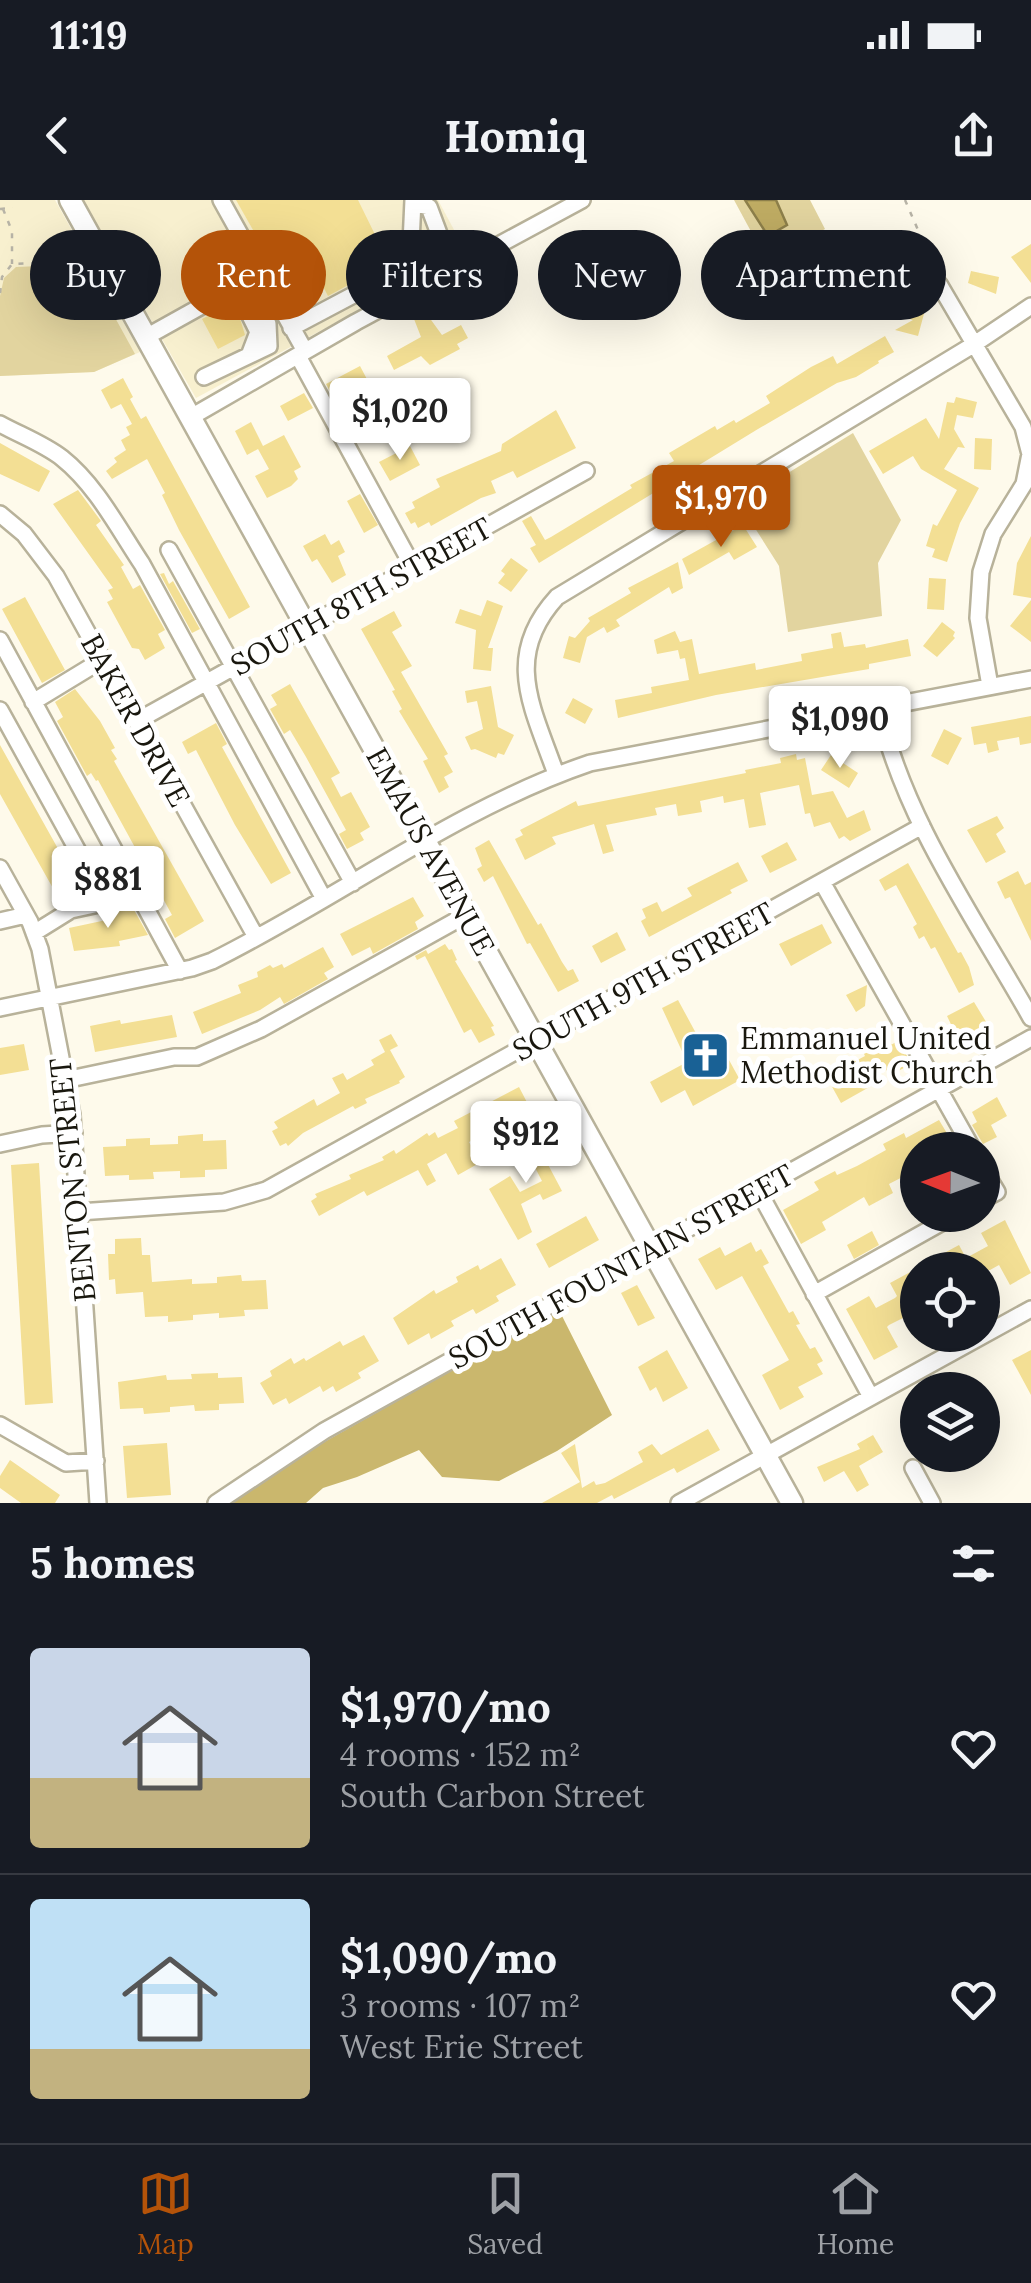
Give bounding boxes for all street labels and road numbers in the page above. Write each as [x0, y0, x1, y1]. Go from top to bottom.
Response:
street label: SOUTH 8TH STREET [224, 508, 498, 684]
street label: BAKER DRIVE [73, 627, 199, 813]
street label: EMAUS AVENUE [358, 740, 504, 962]
street label: SOUTH 9TH STREET [506, 893, 780, 1069]
street label: BENTON STREET [40, 1056, 104, 1304]
street label: SOUTH FOUNTAIN STREET [442, 1155, 800, 1377]

